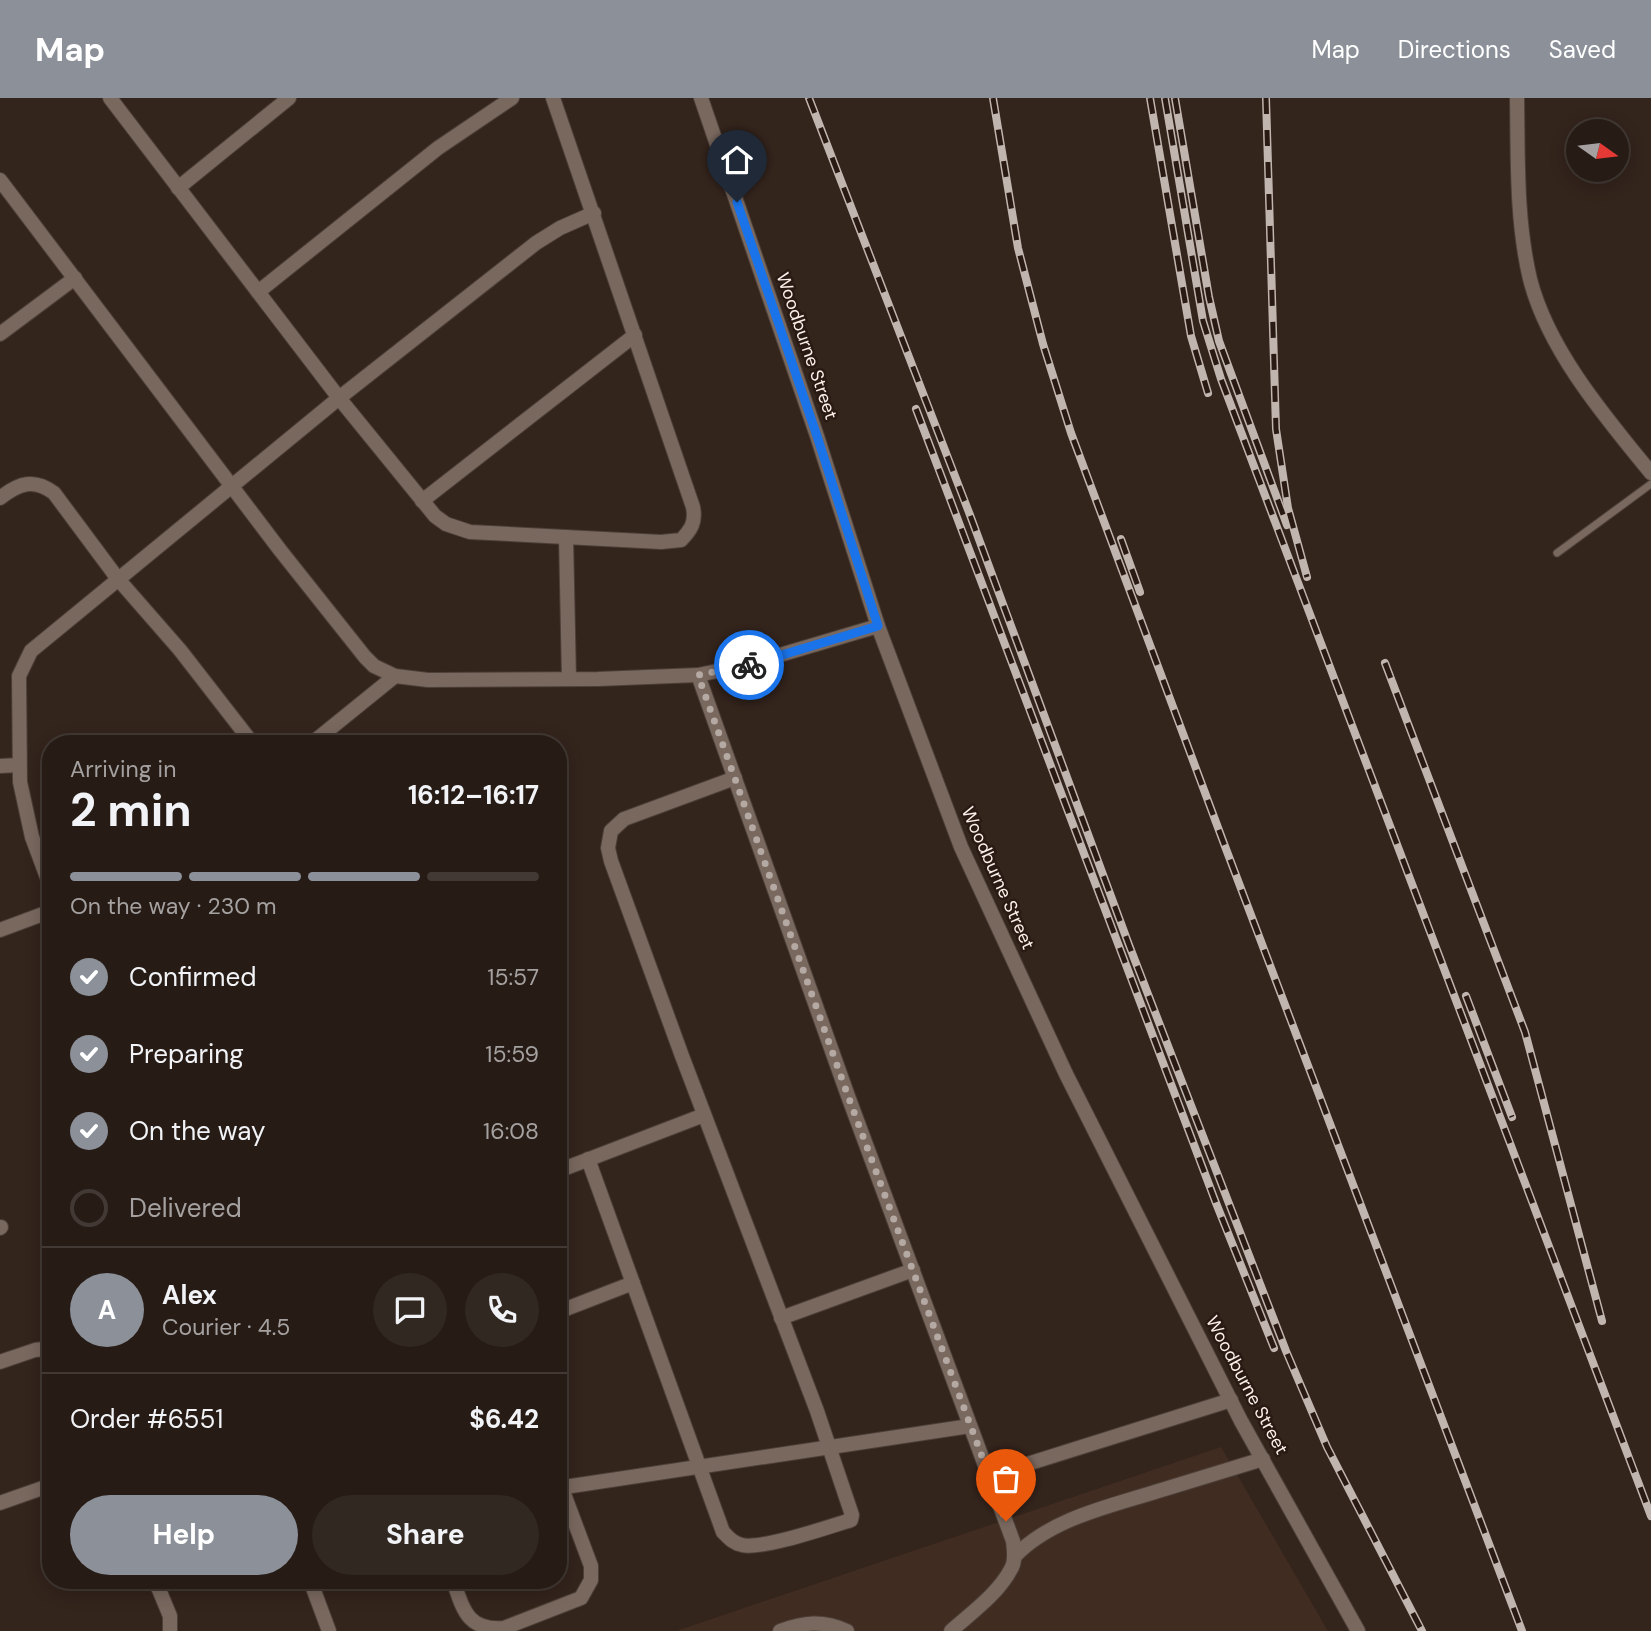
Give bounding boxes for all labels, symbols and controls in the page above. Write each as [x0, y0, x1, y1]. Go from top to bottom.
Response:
text: Map [35, 28, 105, 71]
text: Map [1312, 34, 1360, 65]
text: Directions [1398, 34, 1511, 65]
text: Saved [1549, 34, 1616, 65]
north arrow [1566, 119, 1629, 182]
map controls [1566, 119, 1629, 182]
pin [707, 130, 767, 202]
icon: home [718, 141, 756, 179]
street label: Woodburne Street [771, 269, 843, 423]
courier [714, 630, 784, 700]
icon: bike [730, 646, 768, 684]
text: Arriving in [70, 754, 176, 784]
text: 16:12–16:17 [408, 778, 539, 812]
text: 2 min [70, 780, 192, 840]
street label: Woodburne Street [956, 803, 1040, 953]
text: On the way · 230 m [70, 891, 277, 921]
icon: check [70, 958, 108, 996]
text: Confirmed [129, 960, 256, 994]
text: 15:57 [487, 962, 539, 992]
icon: check [70, 1035, 108, 1073]
text: Preparing [129, 1037, 244, 1071]
text: 15:59 [485, 1039, 539, 1069]
icon: check [70, 1112, 108, 1150]
text: On the way [129, 1114, 265, 1148]
text: 16:08 [483, 1116, 539, 1146]
text: Delivered [129, 1191, 242, 1225]
button: chat [373, 1273, 447, 1347]
button: phone [465, 1273, 539, 1347]
text: Alex [162, 1278, 217, 1312]
text: A [98, 1293, 116, 1327]
street label: Woodburne Street [1200, 1311, 1294, 1459]
text: Courier · 4.5 [162, 1312, 290, 1342]
text: Order #6551 [70, 1402, 223, 1436]
text: $6.42 [469, 1402, 539, 1436]
pin [976, 1449, 1036, 1521]
icon: bag [987, 1460, 1025, 1498]
button: Help [70, 1495, 298, 1575]
button: Share [312, 1495, 539, 1575]

